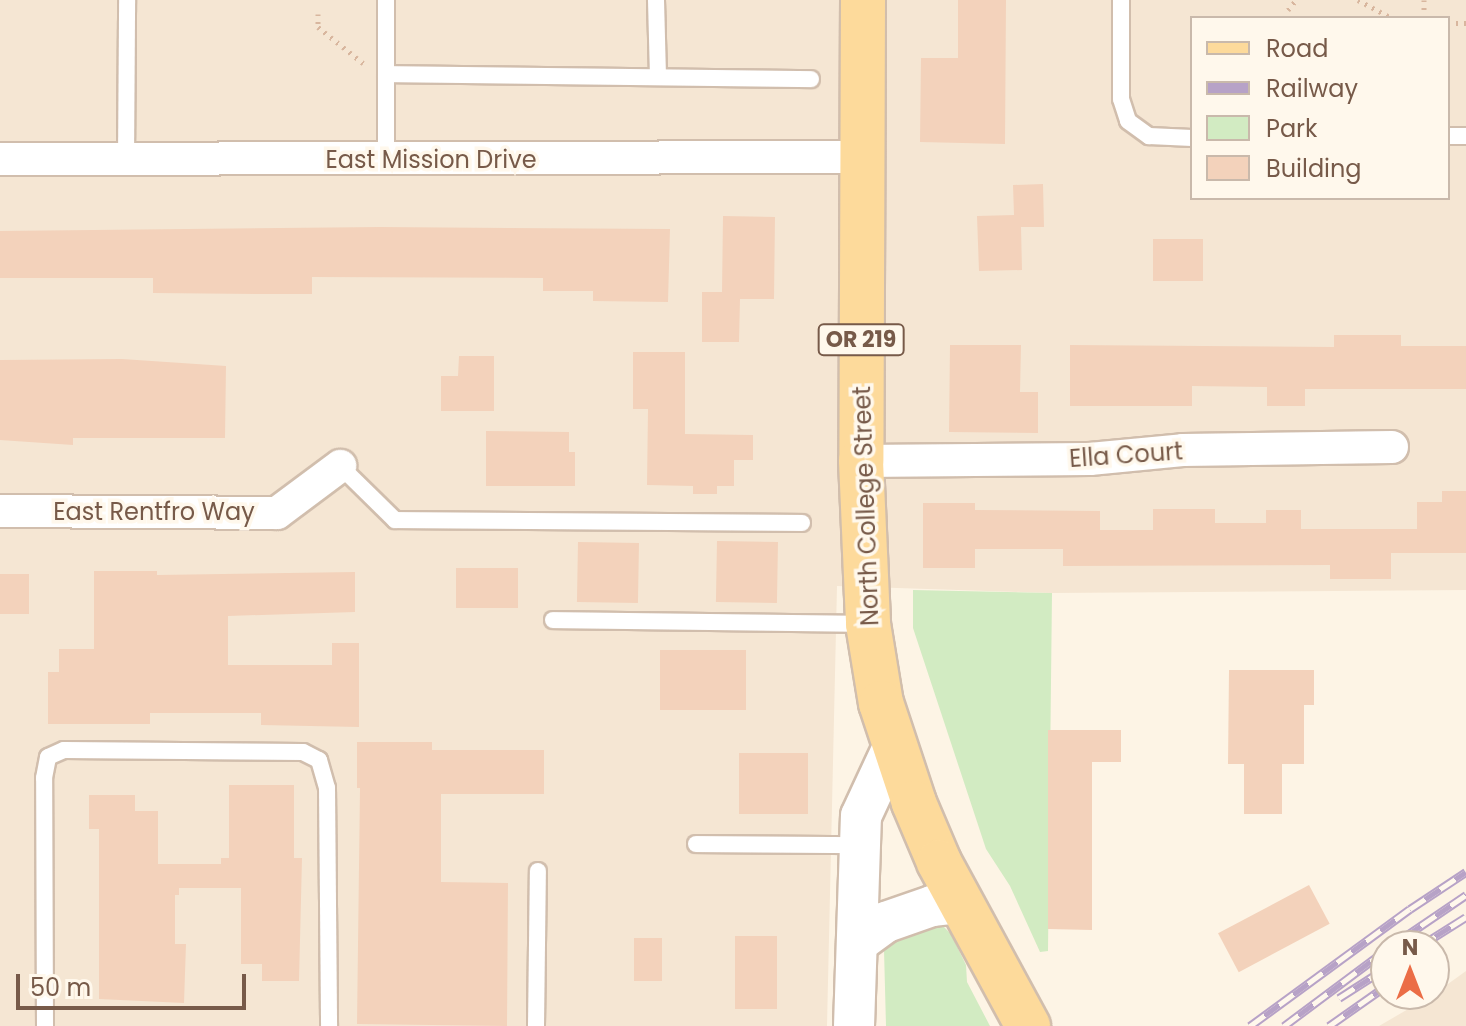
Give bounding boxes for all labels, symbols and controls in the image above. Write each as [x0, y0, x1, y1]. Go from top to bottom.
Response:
legend [1190, 16, 1450, 200]
text: Road [1266, 32, 1328, 65]
text: Railway [1266, 72, 1358, 105]
text: Park [1266, 112, 1317, 145]
street label: East Mission Drive [325, 146, 537, 174]
text: Building [1266, 152, 1362, 185]
road number: OR 219 [817, 322, 905, 358]
street label: North College Street [847, 386, 885, 626]
street label: Ella Court [1068, 437, 1184, 473]
street label: East Rentfro Way [53, 498, 255, 526]
north arrow [1370, 930, 1450, 1010]
text: N [1402, 932, 1418, 963]
scale bar [20, 958, 250, 1008]
text: 50 m [30, 971, 91, 1004]

